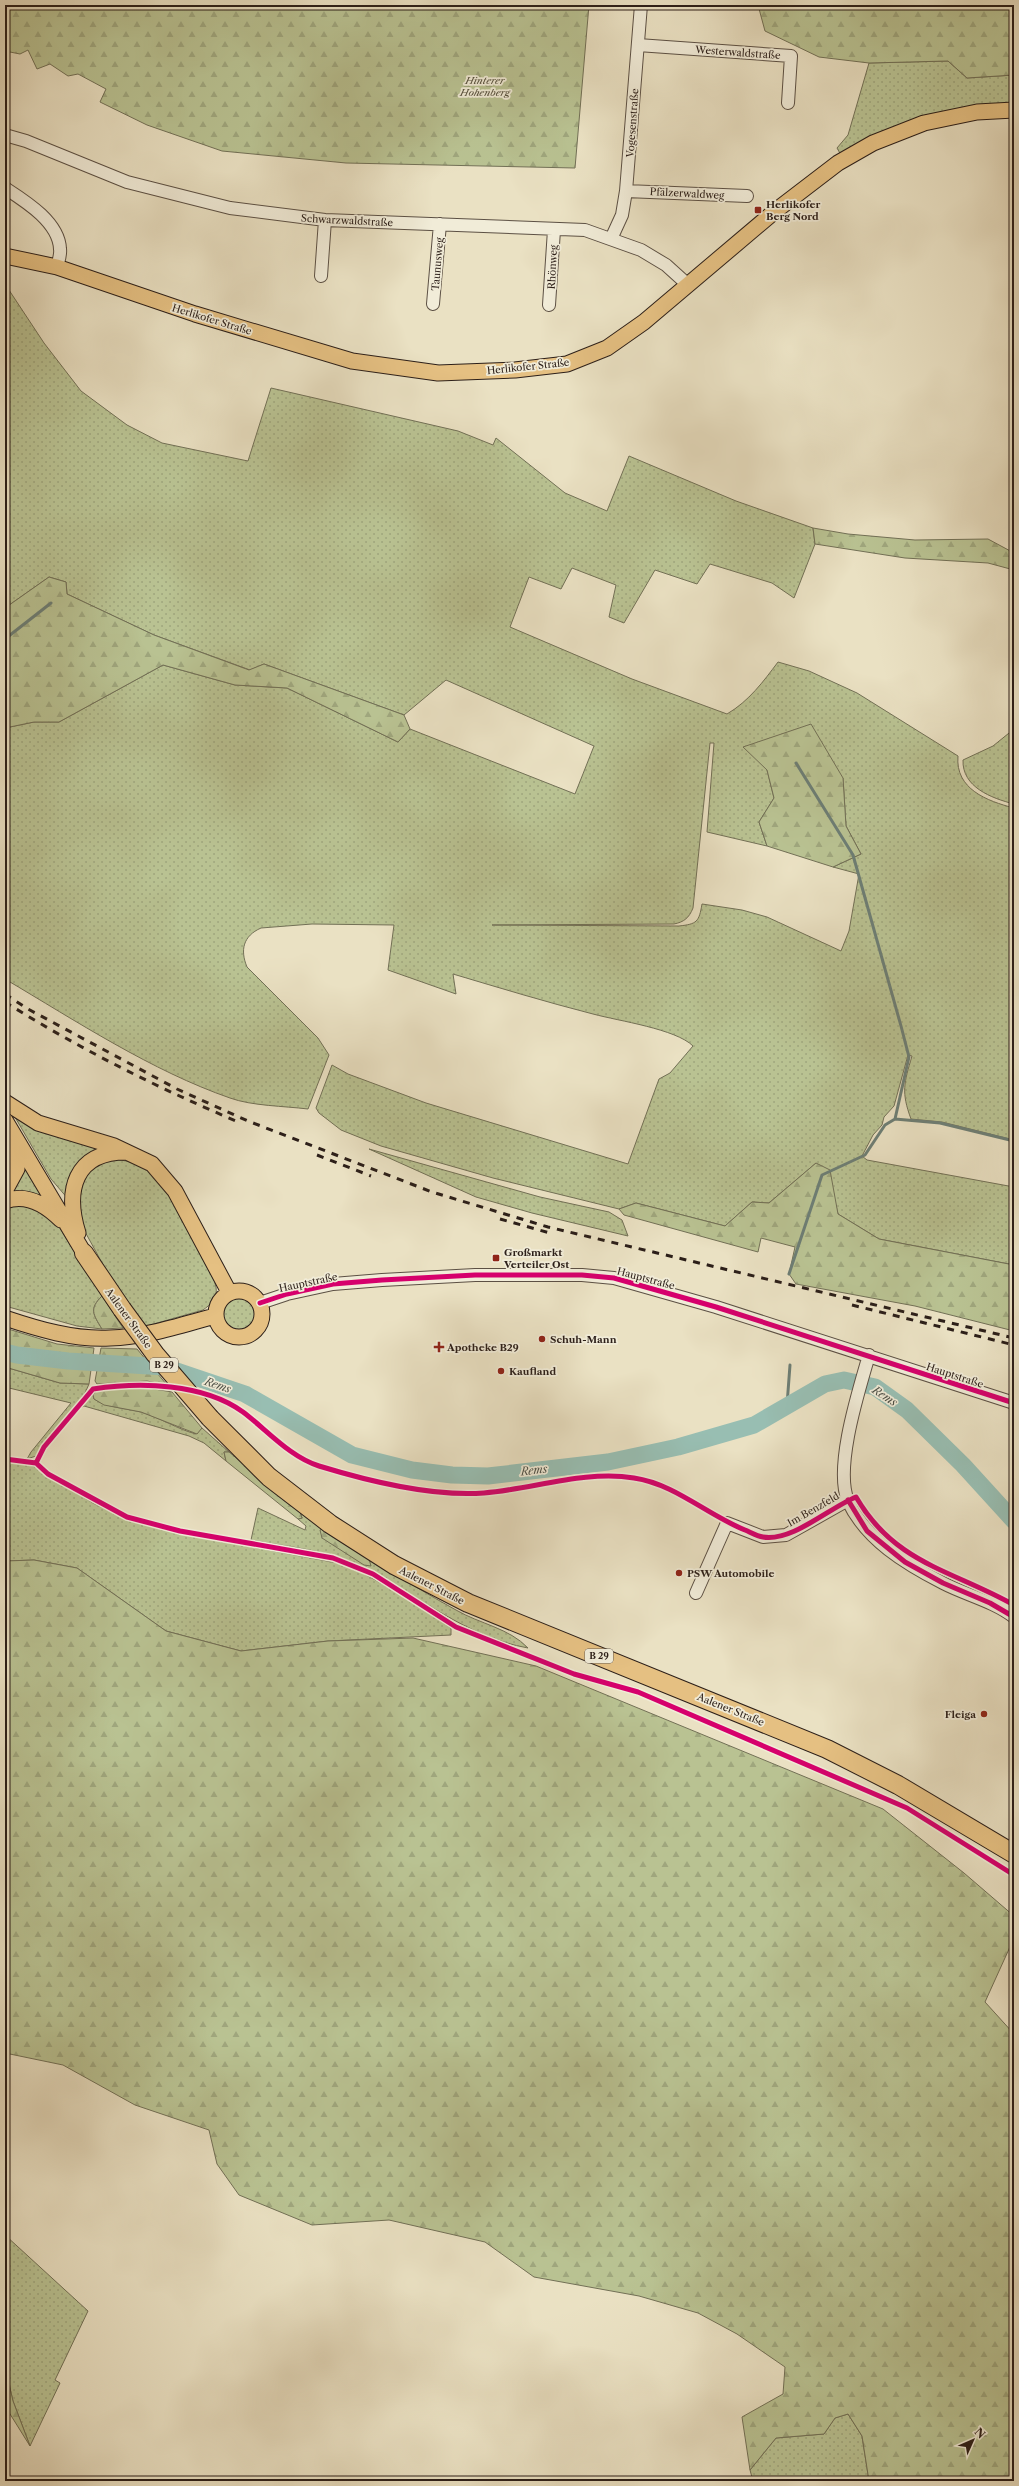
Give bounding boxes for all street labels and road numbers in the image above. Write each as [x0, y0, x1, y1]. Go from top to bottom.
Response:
street label: Westerwaldstraße [694, 43, 781, 62]
street label: Vogesenstraße [624, 88, 641, 159]
street label: Pfälzerwaldweg [649, 185, 725, 202]
street label: Schwarzwaldstraße [301, 212, 394, 229]
street label: Taunusweg [429, 236, 446, 291]
street label: Rhönweg [545, 244, 560, 290]
street label: Herlikofer Straße [170, 301, 254, 338]
street label: Herlikofer Straße [486, 356, 570, 377]
street label: Hauptstraße [615, 1265, 677, 1293]
street label: Hauptstraße [278, 1270, 339, 1295]
street label: Aalener Straße [102, 1285, 155, 1351]
road number: B 29 [150, 1358, 178, 1372]
street label: Hauptstraße [925, 1360, 985, 1391]
street label: Im Benzfeld [785, 1489, 842, 1530]
street label: Aalener Straße [396, 1563, 467, 1608]
road number: B 29 [585, 1649, 613, 1663]
street label: Aalener Straße [694, 1690, 767, 1729]

